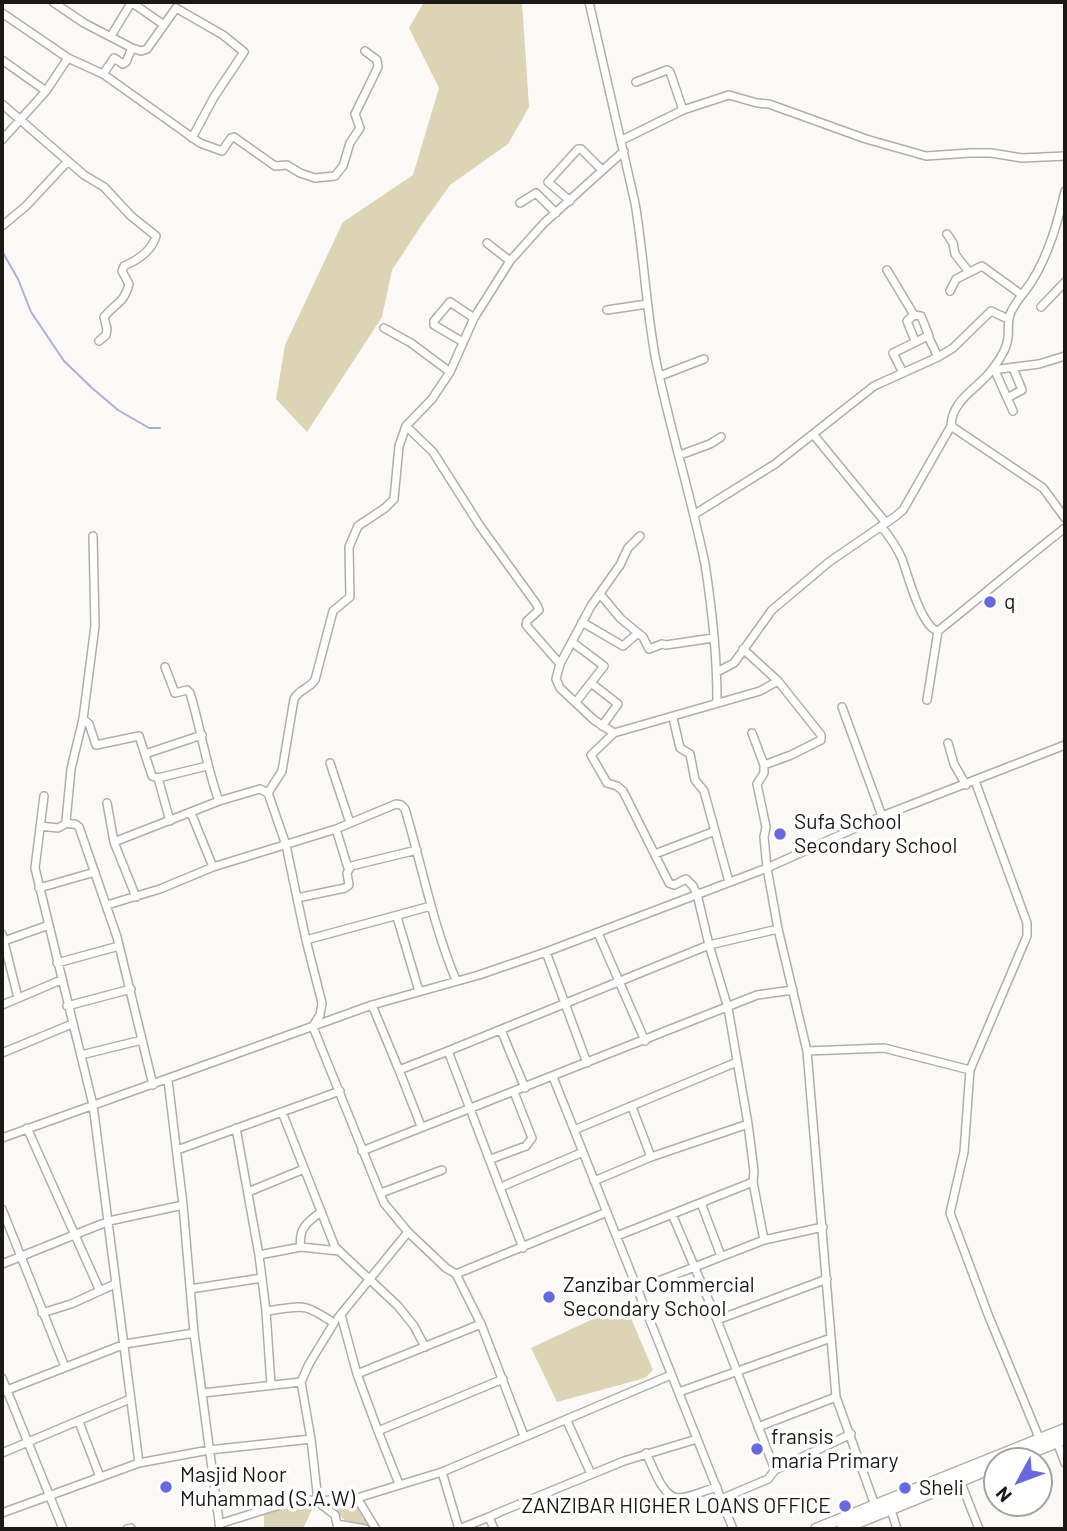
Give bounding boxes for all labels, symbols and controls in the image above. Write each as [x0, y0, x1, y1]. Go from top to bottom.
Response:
place label: q [1004, 589, 1016, 615]
marker: q [982, 594, 998, 610]
place label: Sufa School Secondary School [794, 809, 957, 859]
marker: Sufa School Secondary School [772, 826, 788, 842]
place label: Zanzibar Commercial Secondary School [563, 1272, 755, 1322]
marker: Zanzibar Commercial Secondary School [541, 1289, 557, 1305]
place label: fransis maria Primary [771, 1424, 898, 1474]
marker: fransis maria Primary [749, 1441, 765, 1457]
north arrow [983, 1447, 1053, 1517]
place label: Masjid Noor Muhammad (S.A.W) [180, 1462, 355, 1512]
place label: Sheli [919, 1475, 964, 1501]
marker: Masjid Noor Muhammad (S.A.W) [158, 1479, 174, 1495]
marker: Sheli [897, 1480, 913, 1496]
text: N [990, 1482, 1016, 1507]
place label: ZANZIBAR HIGHER LOANS OFFICE [521, 1493, 831, 1519]
marker: ZANZIBAR HIGHER LOANS OFFICE [837, 1498, 853, 1514]

